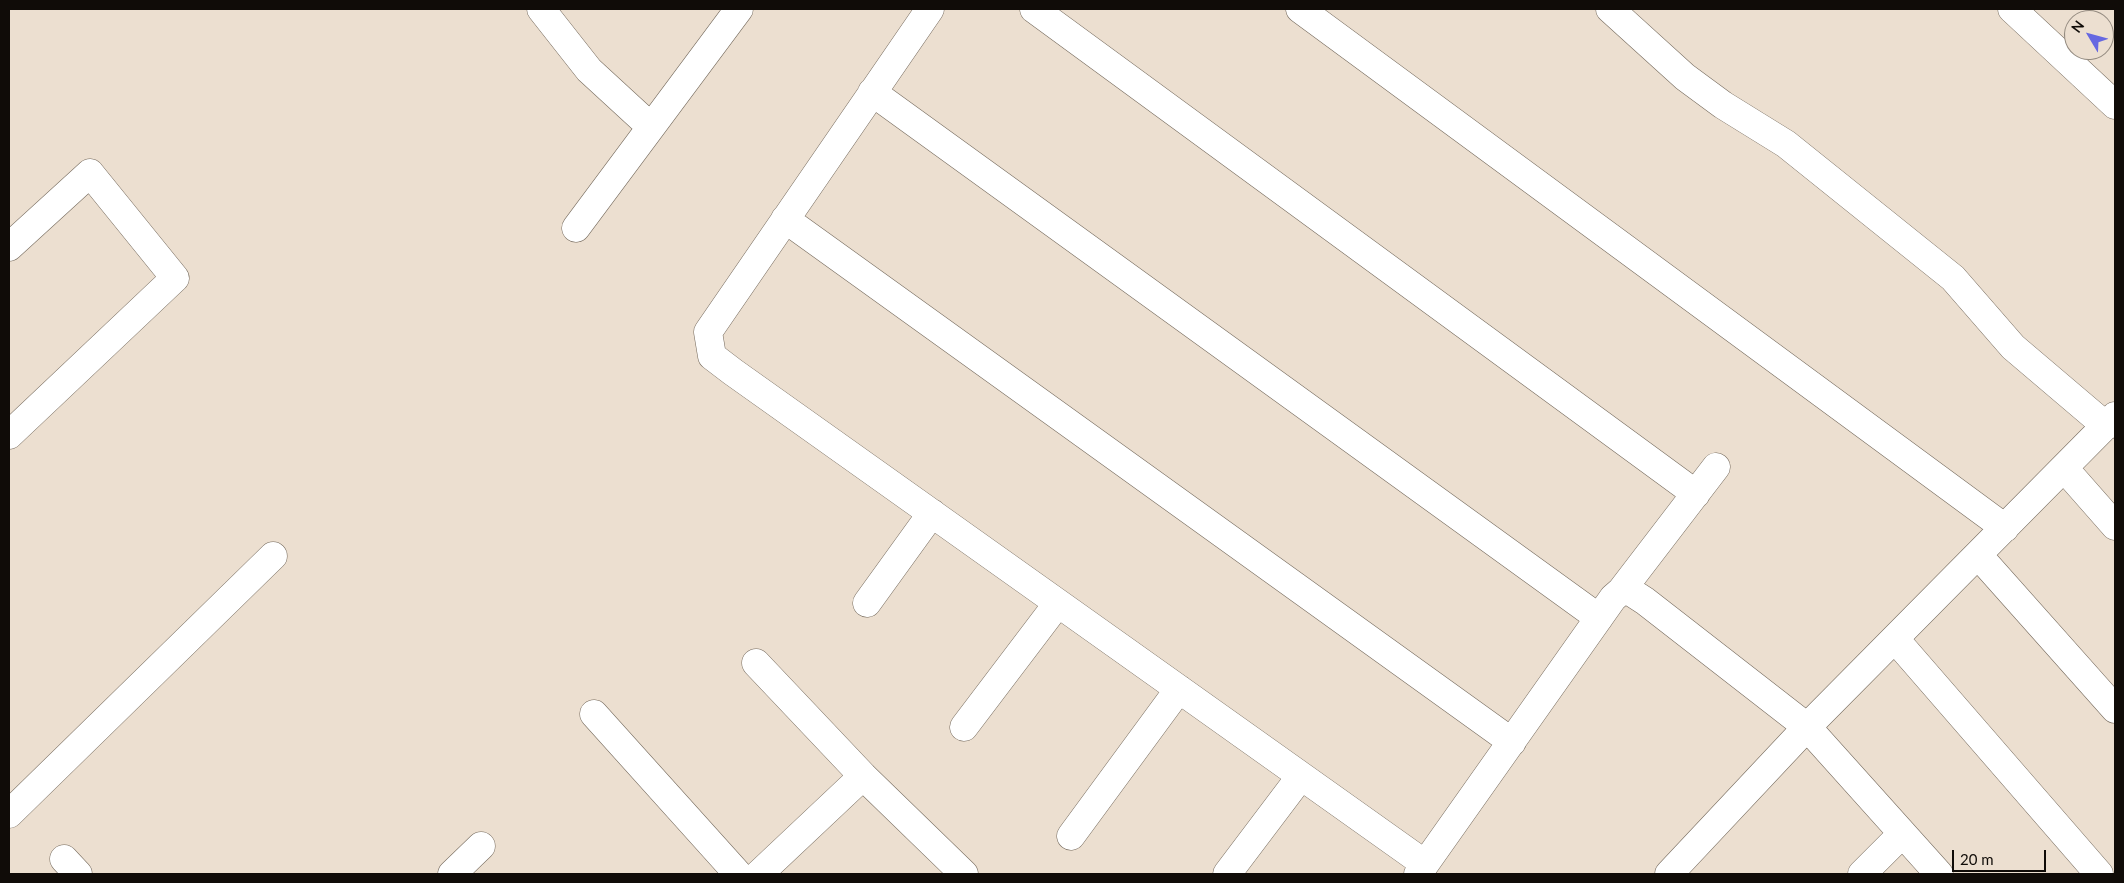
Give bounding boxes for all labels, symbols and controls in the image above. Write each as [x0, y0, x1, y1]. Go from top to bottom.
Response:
north arrow [2064, 10, 2114, 60]
text: N [2067, 17, 2087, 36]
scale bar [1954, 840, 2048, 872]
text: 20 m [1960, 850, 1994, 868]

